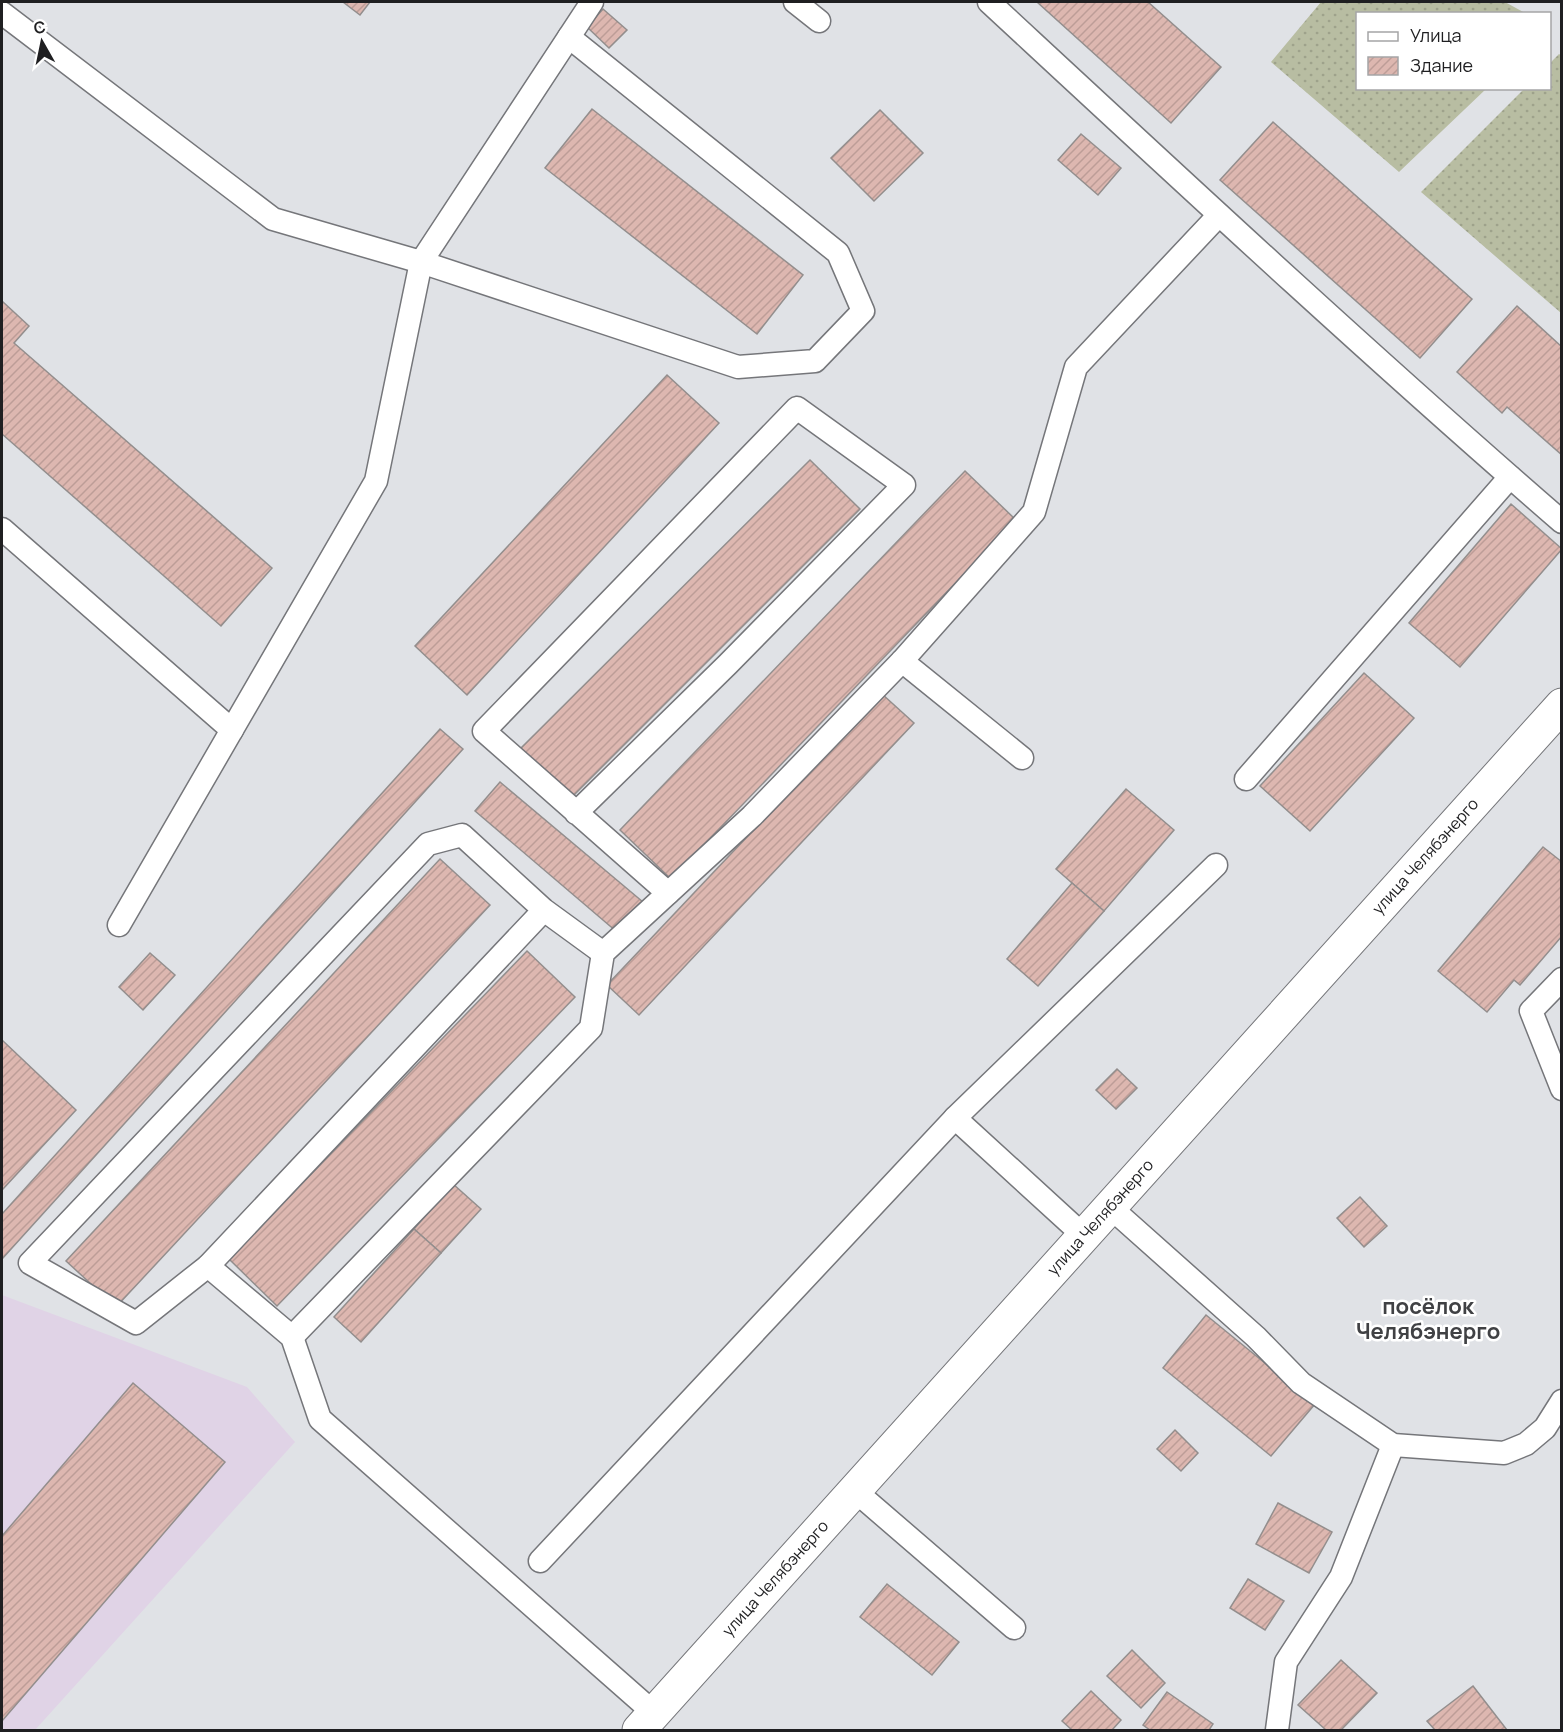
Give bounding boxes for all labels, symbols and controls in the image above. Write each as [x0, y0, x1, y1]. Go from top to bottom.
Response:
north arrow [12, 12, 72, 72]
legend [1356, 12, 1551, 90]
text: С [32, 15, 47, 39]
text: Улица [1410, 23, 1462, 47]
text: Здание [1410, 53, 1473, 77]
street label: улица Челябэнерго [1367, 793, 1483, 919]
street label: улица Челябэнерго [1042, 1154, 1158, 1280]
district label: посёлок Челябэнерго [1356, 1291, 1500, 1346]
street label: улица Челябэнерго [717, 1515, 833, 1641]

